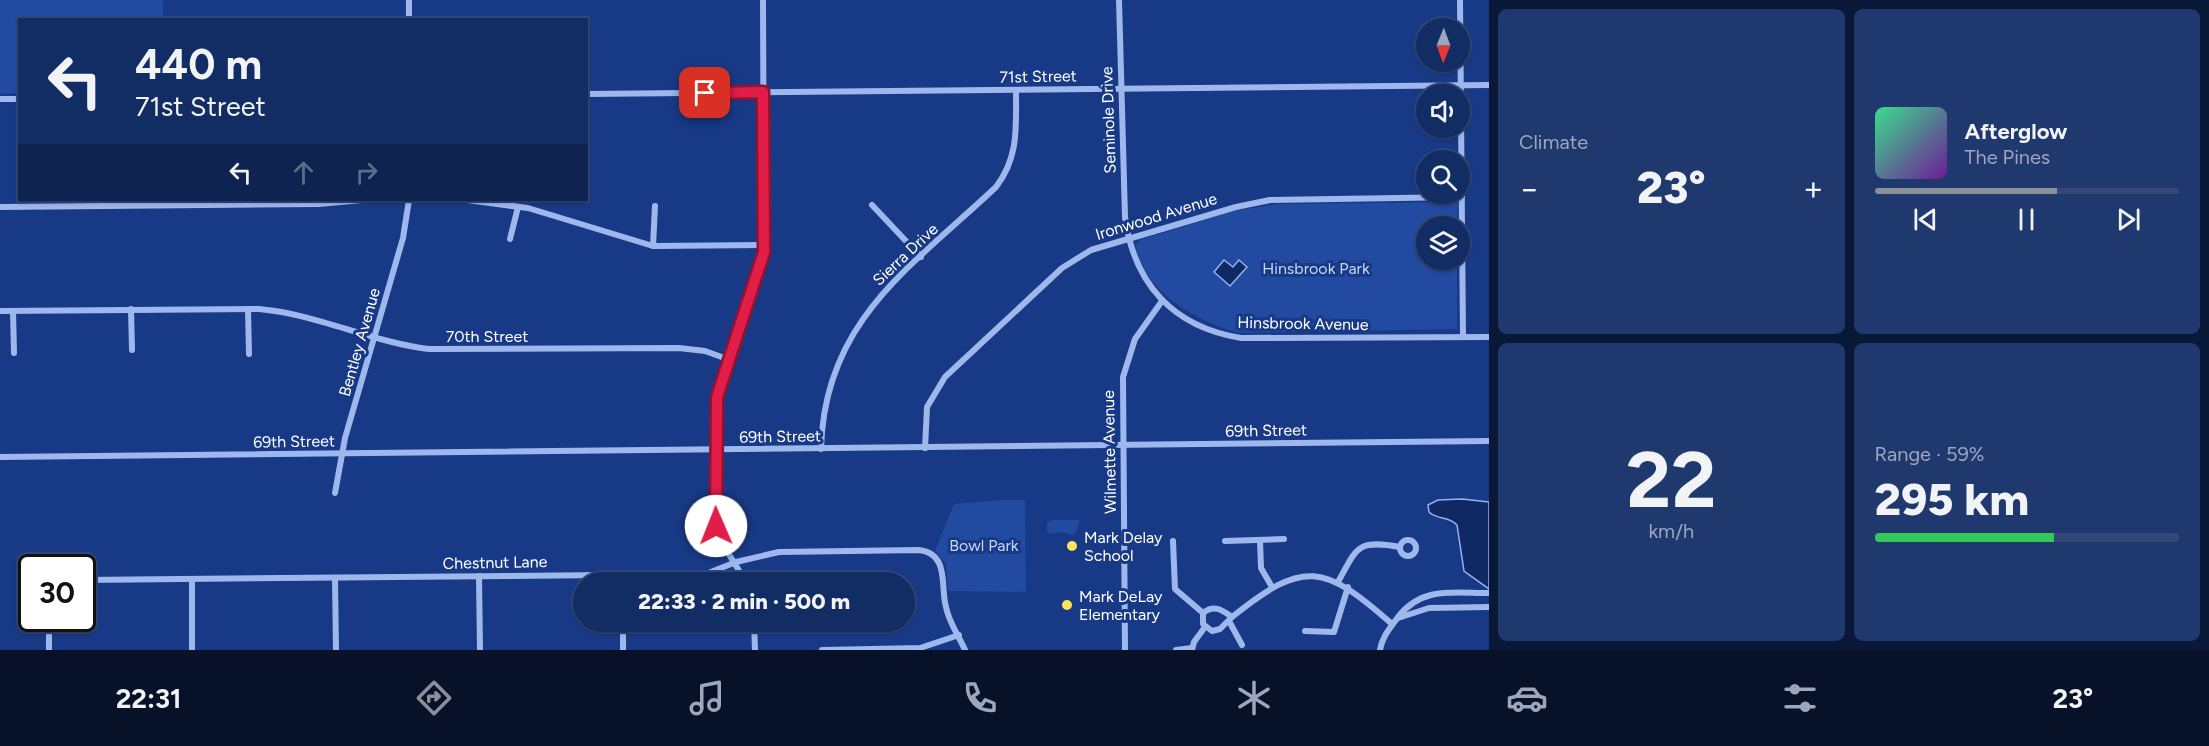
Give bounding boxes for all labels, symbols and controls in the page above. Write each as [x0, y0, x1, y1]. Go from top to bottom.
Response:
north arrow [1416, 18, 1470, 72]
map controls [1416, 18, 1470, 270]
text: 440 m [135, 39, 262, 90]
icon: left [36, 42, 114, 120]
street label: 71st Street [999, 66, 1077, 87]
street label: Seminole Drive [1097, 66, 1120, 174]
pin [679, 67, 730, 118]
icon: arrive [688, 76, 721, 109]
button: sound [1416, 84, 1470, 138]
text: 71st Street [135, 90, 266, 123]
text: Afterglow [1965, 118, 2067, 145]
text: Climate [1519, 130, 1588, 154]
text: The Pines [1965, 145, 2050, 169]
button: search [1416, 150, 1470, 204]
icon: left [224, 156, 257, 189]
icon: ahead [287, 156, 320, 189]
icon: right [350, 156, 383, 189]
text: 23° [1637, 160, 1706, 214]
text: − [1519, 169, 1540, 208]
text: + [1803, 169, 1823, 208]
street label: Ironwood Avenue [1093, 189, 1220, 244]
icon: previous [1909, 203, 1942, 236]
icon: pause [2010, 203, 2043, 236]
icon: next [2112, 203, 2145, 236]
button: layers [1416, 216, 1470, 270]
street label: Sierra Drive [869, 219, 942, 289]
park label: Hinsbrook Park [1262, 259, 1370, 278]
street label: Bentley Avenue [335, 285, 384, 399]
street label: Hinsbrook Avenue [1237, 313, 1369, 334]
street label: 70th Street [446, 327, 528, 346]
street label: Wilmette Avenue [1099, 390, 1120, 514]
street label: 69th Street [1225, 420, 1307, 441]
street label: 69th Street [739, 426, 821, 447]
street label: 69th Street [253, 431, 335, 452]
text: 22 [1626, 433, 1716, 527]
text: Range · 59% [1875, 442, 1985, 466]
text: 295 km [1875, 472, 2029, 526]
position arrow [684, 494, 748, 558]
text: km/h [1648, 519, 1694, 543]
place label: Mark Delay School [1084, 528, 1163, 565]
park label: Bowl Park [949, 536, 1019, 555]
marker: Mark Delay School [1065, 539, 1079, 553]
street label: Chestnut Lane [442, 552, 548, 573]
speed limit sign: 30 [18, 554, 96, 632]
place label: Mark DeLay Elementary [1079, 587, 1163, 624]
text: 22:33 · 2 min · 500 m [638, 588, 850, 615]
marker: Mark DeLay Elementary [1060, 598, 1074, 612]
icon: directions [413, 677, 455, 719]
icon: music [686, 677, 728, 719]
icon: phone [959, 677, 1001, 719]
icon: climate [1233, 677, 1275, 719]
icon: car [1506, 677, 1548, 719]
icon: filters [1779, 677, 1821, 719]
text: 22:31 [116, 682, 181, 715]
text: 23° [2052, 682, 2093, 715]

